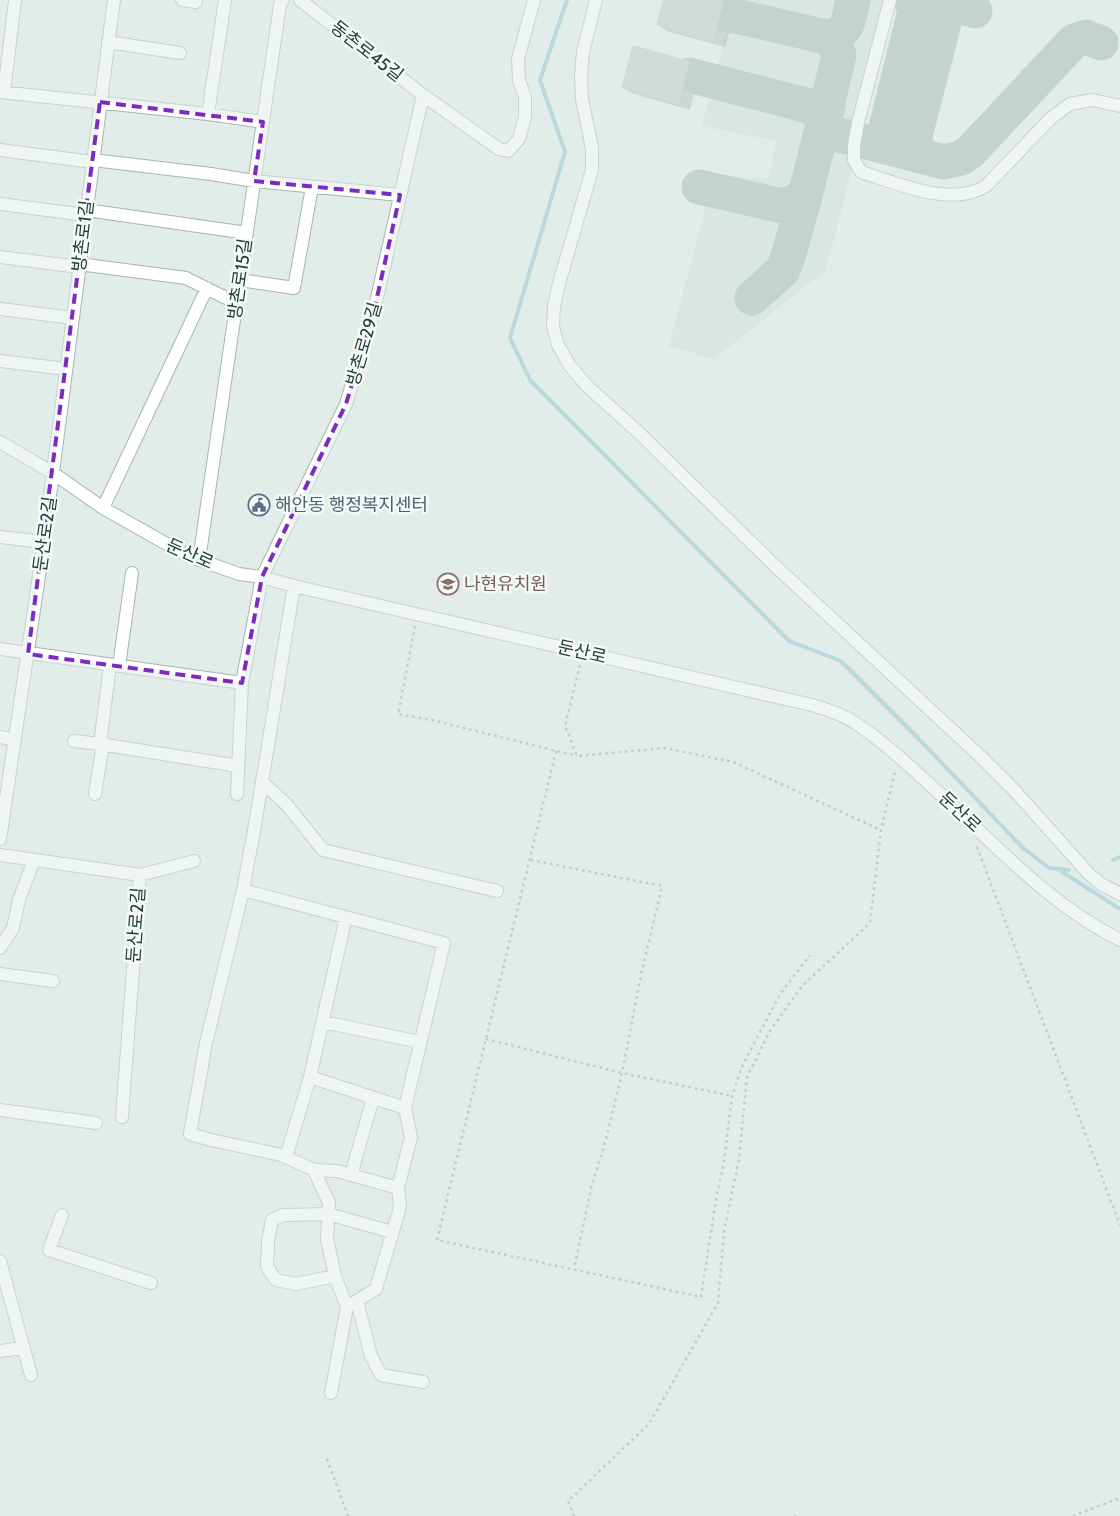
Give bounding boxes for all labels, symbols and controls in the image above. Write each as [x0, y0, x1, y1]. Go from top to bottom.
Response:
street label: 동촌로45길 [326, 16, 408, 86]
street label: 방촌로1길 [68, 199, 98, 273]
street label: 방촌로15길 [223, 237, 257, 321]
street label: 방촌로29길 [342, 300, 386, 388]
public building icon: 해안동 행정복지센터 [247, 493, 271, 517]
place label: 해안동 행정복지센터 [275, 494, 428, 516]
street label: 둔산로2길 [29, 495, 61, 573]
street label: 둔산로 [163, 534, 217, 574]
school or university icon: 나현유치원 [436, 572, 460, 596]
place label: 나현유치원 [464, 573, 547, 595]
street label: 둔산로 [555, 636, 609, 668]
street label: 둔산로 [934, 787, 986, 837]
street label: 둔산로2길 [122, 886, 150, 964]

